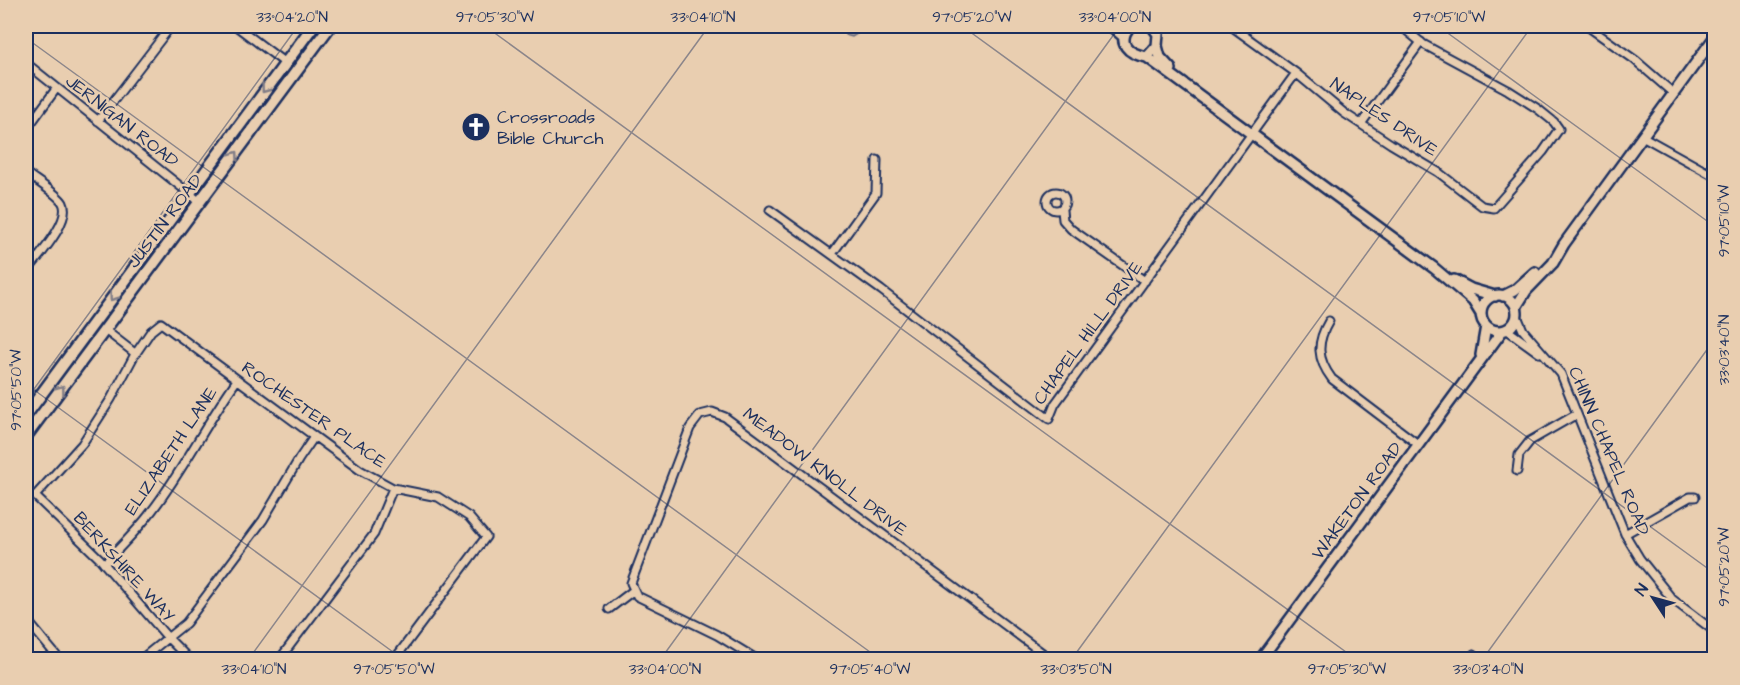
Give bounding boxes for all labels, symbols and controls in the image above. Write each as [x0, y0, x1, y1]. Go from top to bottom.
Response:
text: 33°04'20"N [256, 7, 328, 28]
text: 97°05'30"W [456, 7, 534, 28]
text: 33°04'10"N [671, 7, 736, 28]
text: 97°05'20"W [932, 7, 1012, 28]
text: 33°04'00"N [1079, 7, 1151, 28]
text: 97°05'10"W [1413, 7, 1485, 28]
street label: JERNIGAN ROAD [60, 69, 184, 173]
street label: NAPLES DRIVE [1325, 72, 1443, 163]
one-way arrow [262, 83, 273, 94]
place label: Crossroads Bible Church [497, 105, 604, 151]
church icon: Crossroads Bible Church [460, 111, 492, 143]
one-way arrow [228, 150, 239, 161]
street label: JUSTIN ROAD [121, 169, 209, 273]
text: 97°05'10"W [1714, 185, 1735, 257]
street label: CHAPEL HILL DRIVE [1027, 256, 1149, 410]
one-way arrow [109, 291, 120, 302]
text: 33°03'40"N [1714, 315, 1735, 385]
text: 97°05'50"W [6, 349, 27, 431]
street label: ROCHESTER PLACE [237, 356, 392, 475]
street label: CHINN CHAPEL ROAD [1562, 363, 1656, 540]
street label: ELIZABETH LANE [119, 381, 224, 520]
one-way arrow [54, 385, 65, 396]
street label: MEADOW KNOLL DRIVE [737, 402, 913, 543]
street label: WAKETON ROAD [1306, 437, 1408, 565]
street label: BERKSHIRE WAY [67, 506, 181, 628]
text: 97°05'20"W [1714, 527, 1735, 607]
north arrow [1623, 568, 1683, 628]
text: N [1630, 579, 1654, 600]
text: 33°04'10"N [222, 659, 287, 680]
text: 97°05'50"W [353, 659, 435, 680]
text: 33°04'00"N [629, 659, 701, 680]
text: 97°05'40"W [830, 659, 910, 680]
text: 33°03'50"N [1040, 659, 1112, 680]
text: 97°05'30"W [1308, 659, 1386, 680]
text: 33°03'40"N [1453, 659, 1523, 680]

